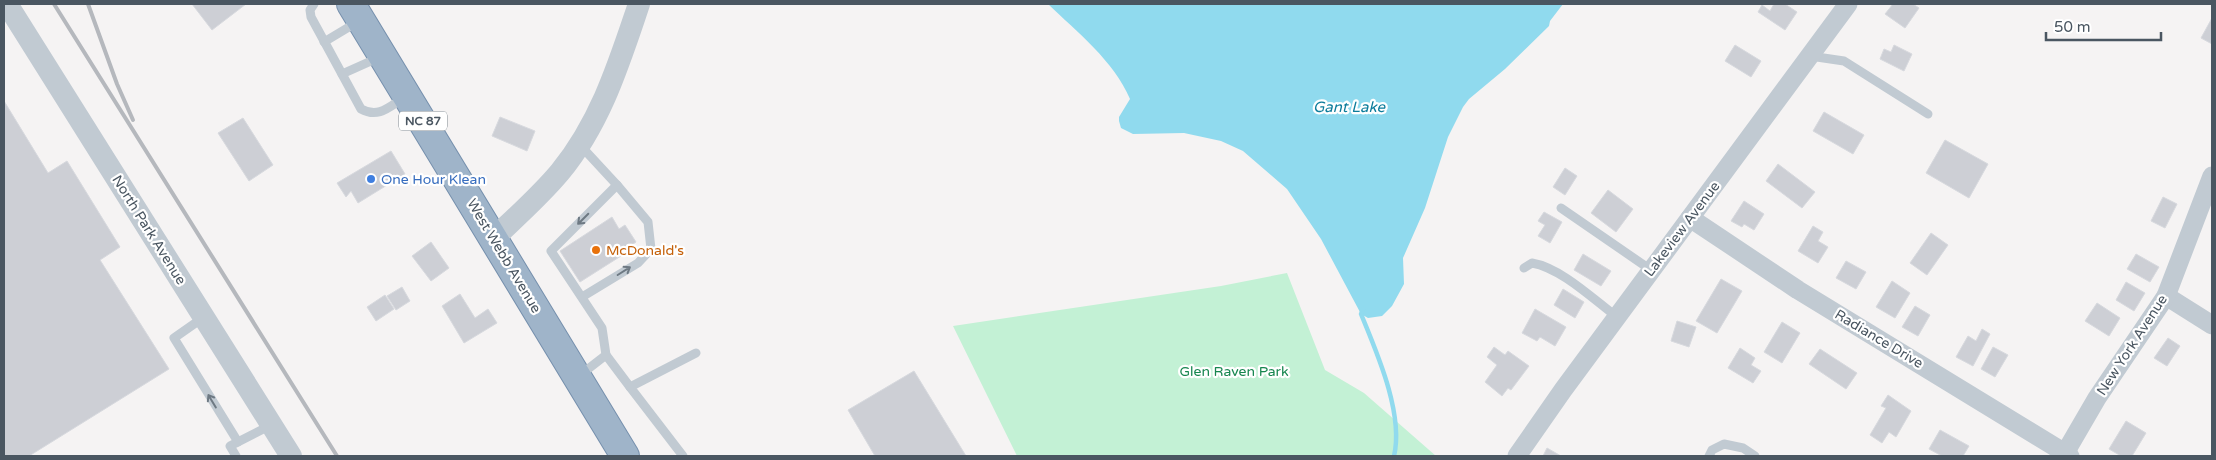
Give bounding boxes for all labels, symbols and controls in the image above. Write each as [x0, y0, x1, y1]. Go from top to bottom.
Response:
scale bar [2046, 10, 2161, 42]
text: 50 m [2054, 18, 2091, 36]
water label: Gant Lake [1313, 98, 1386, 116]
road number: NC 87 [399, 112, 447, 130]
place label: One Hour Klean [381, 171, 486, 188]
street label: North Park Avenue [108, 172, 190, 288]
marker: One Hour Klean [365, 173, 377, 185]
street label: Lakeview Avenue [1641, 178, 1723, 280]
street label: West Webb Avenue [463, 196, 545, 316]
one-way arrow [577, 213, 589, 226]
place label: McDonald's [606, 242, 684, 259]
marker: McDonald's [590, 244, 602, 256]
one-way arrow [616, 266, 630, 276]
street label: New York Avenue [2093, 291, 2171, 399]
street label: Radiance Drive [1832, 306, 1926, 372]
park label: Glen Raven Park [1179, 363, 1289, 380]
one-way arrow [207, 394, 217, 408]

